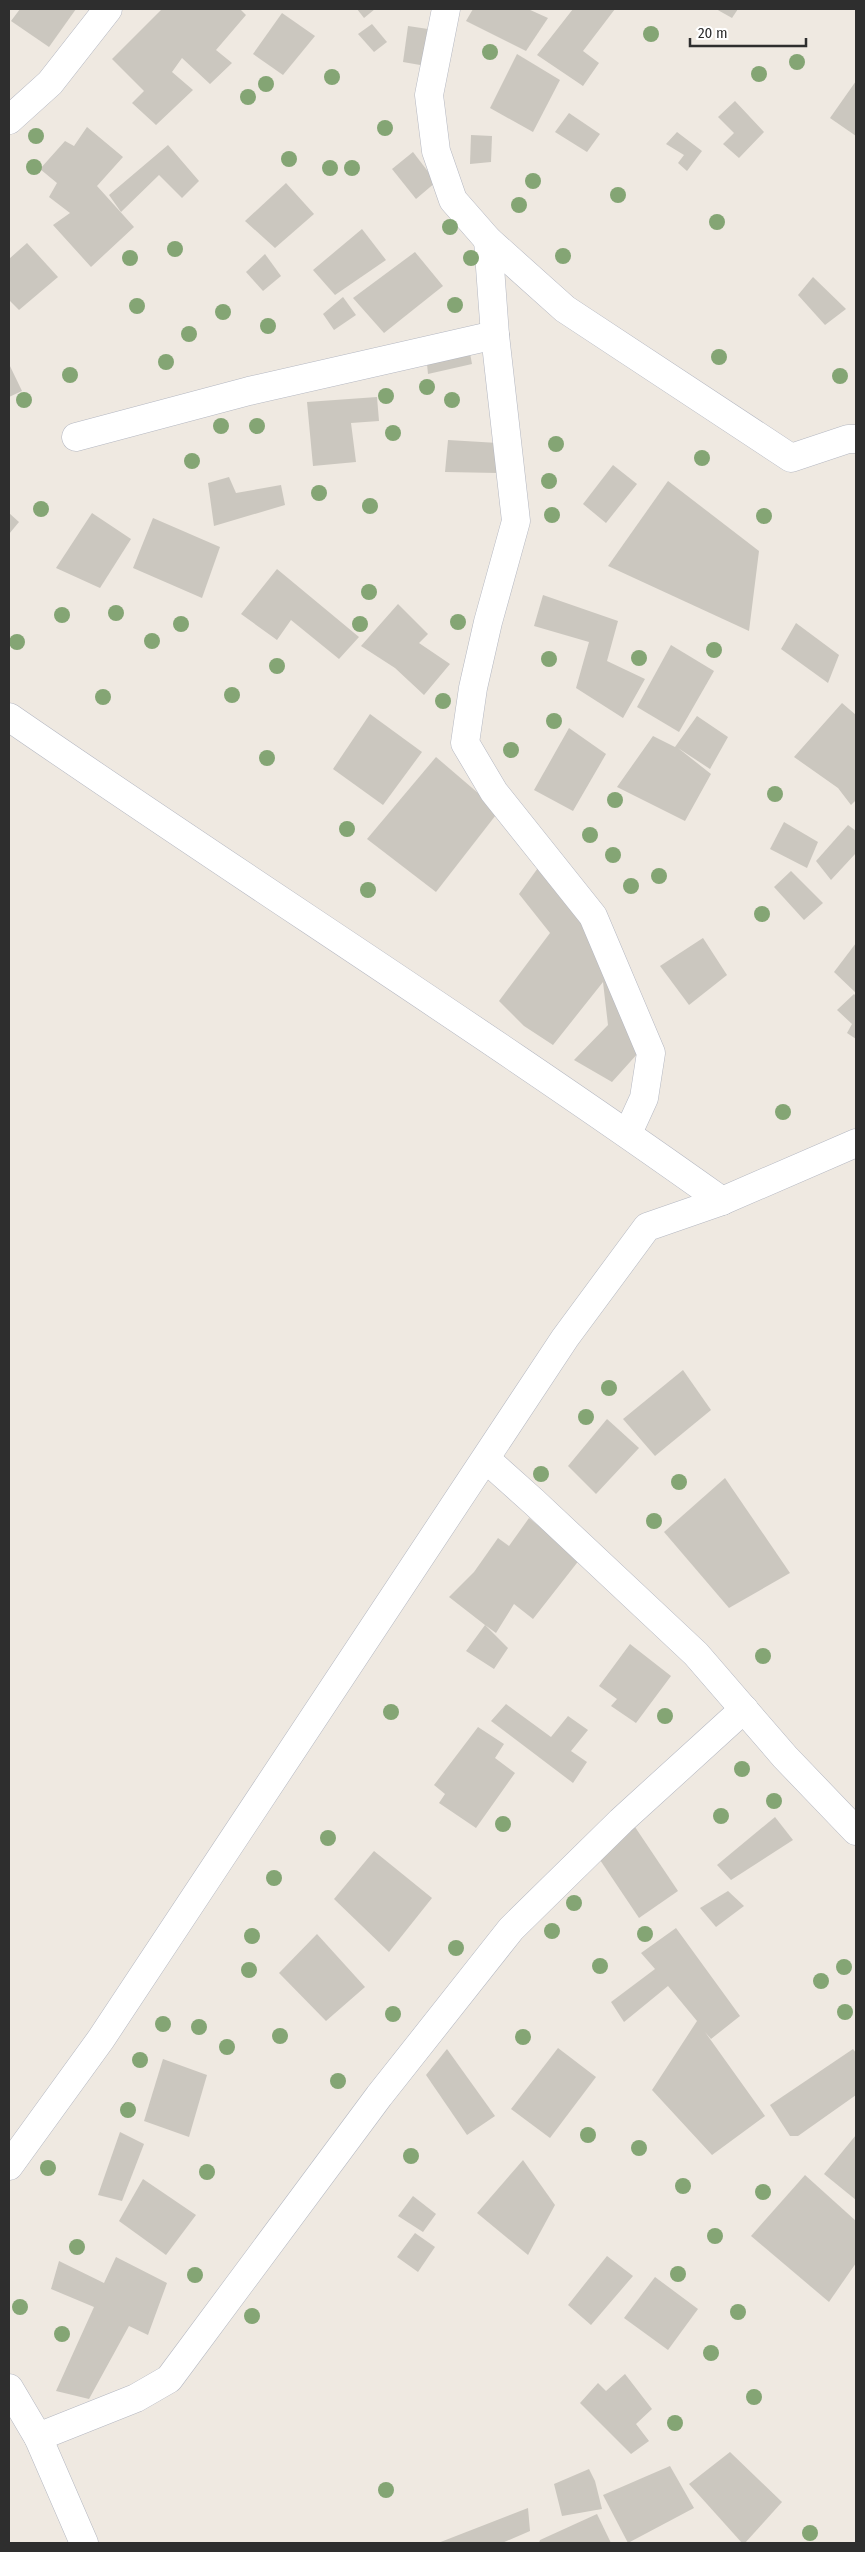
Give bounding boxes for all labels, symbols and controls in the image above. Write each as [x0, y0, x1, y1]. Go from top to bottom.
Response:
scale bar [690, 15, 806, 47]
text: 20 m [698, 24, 728, 42]

